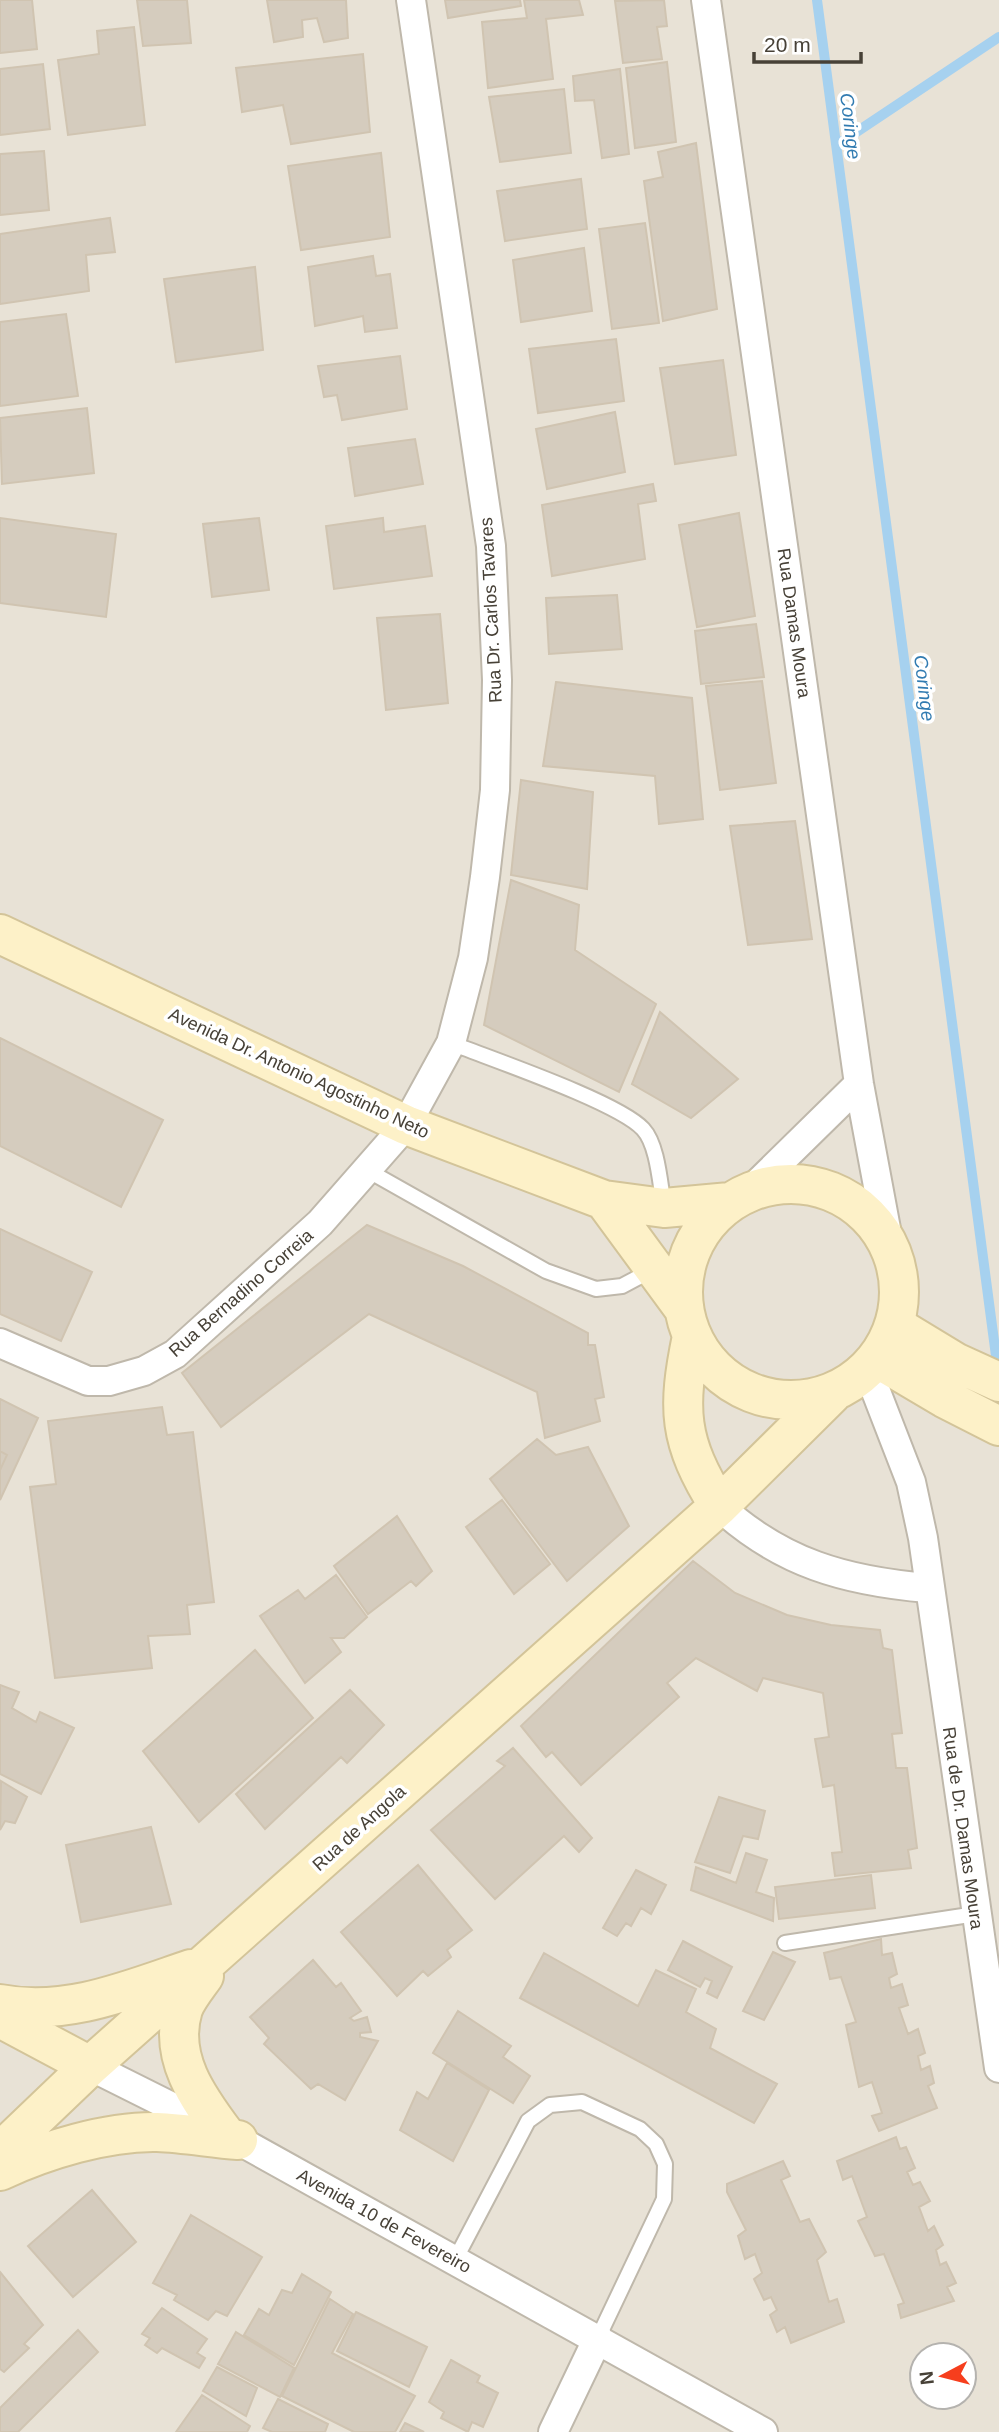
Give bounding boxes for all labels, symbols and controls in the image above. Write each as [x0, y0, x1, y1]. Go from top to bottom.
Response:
scale bar [754, 21, 861, 65]
text: 20 m [764, 33, 811, 56]
water label: Coringe [836, 92, 865, 160]
street label: Rua Dr. Carlos Tavares [476, 517, 506, 703]
street label: Rua Damas Moura [774, 547, 815, 700]
water label: Coringe [910, 654, 939, 722]
street label: Avenida Dr. Antonio Agostinho Neto [166, 1004, 432, 1142]
street label: Rua Bernadino Correia [165, 1224, 318, 1361]
street label: Rua de Dr. Damas Moura [939, 1726, 987, 1931]
street label: Rua de Angola [308, 1780, 410, 1875]
street label: Avenida 10 de Fevereiro [294, 2165, 474, 2277]
north arrow [908, 2341, 978, 2411]
text: N [915, 2370, 938, 2386]

